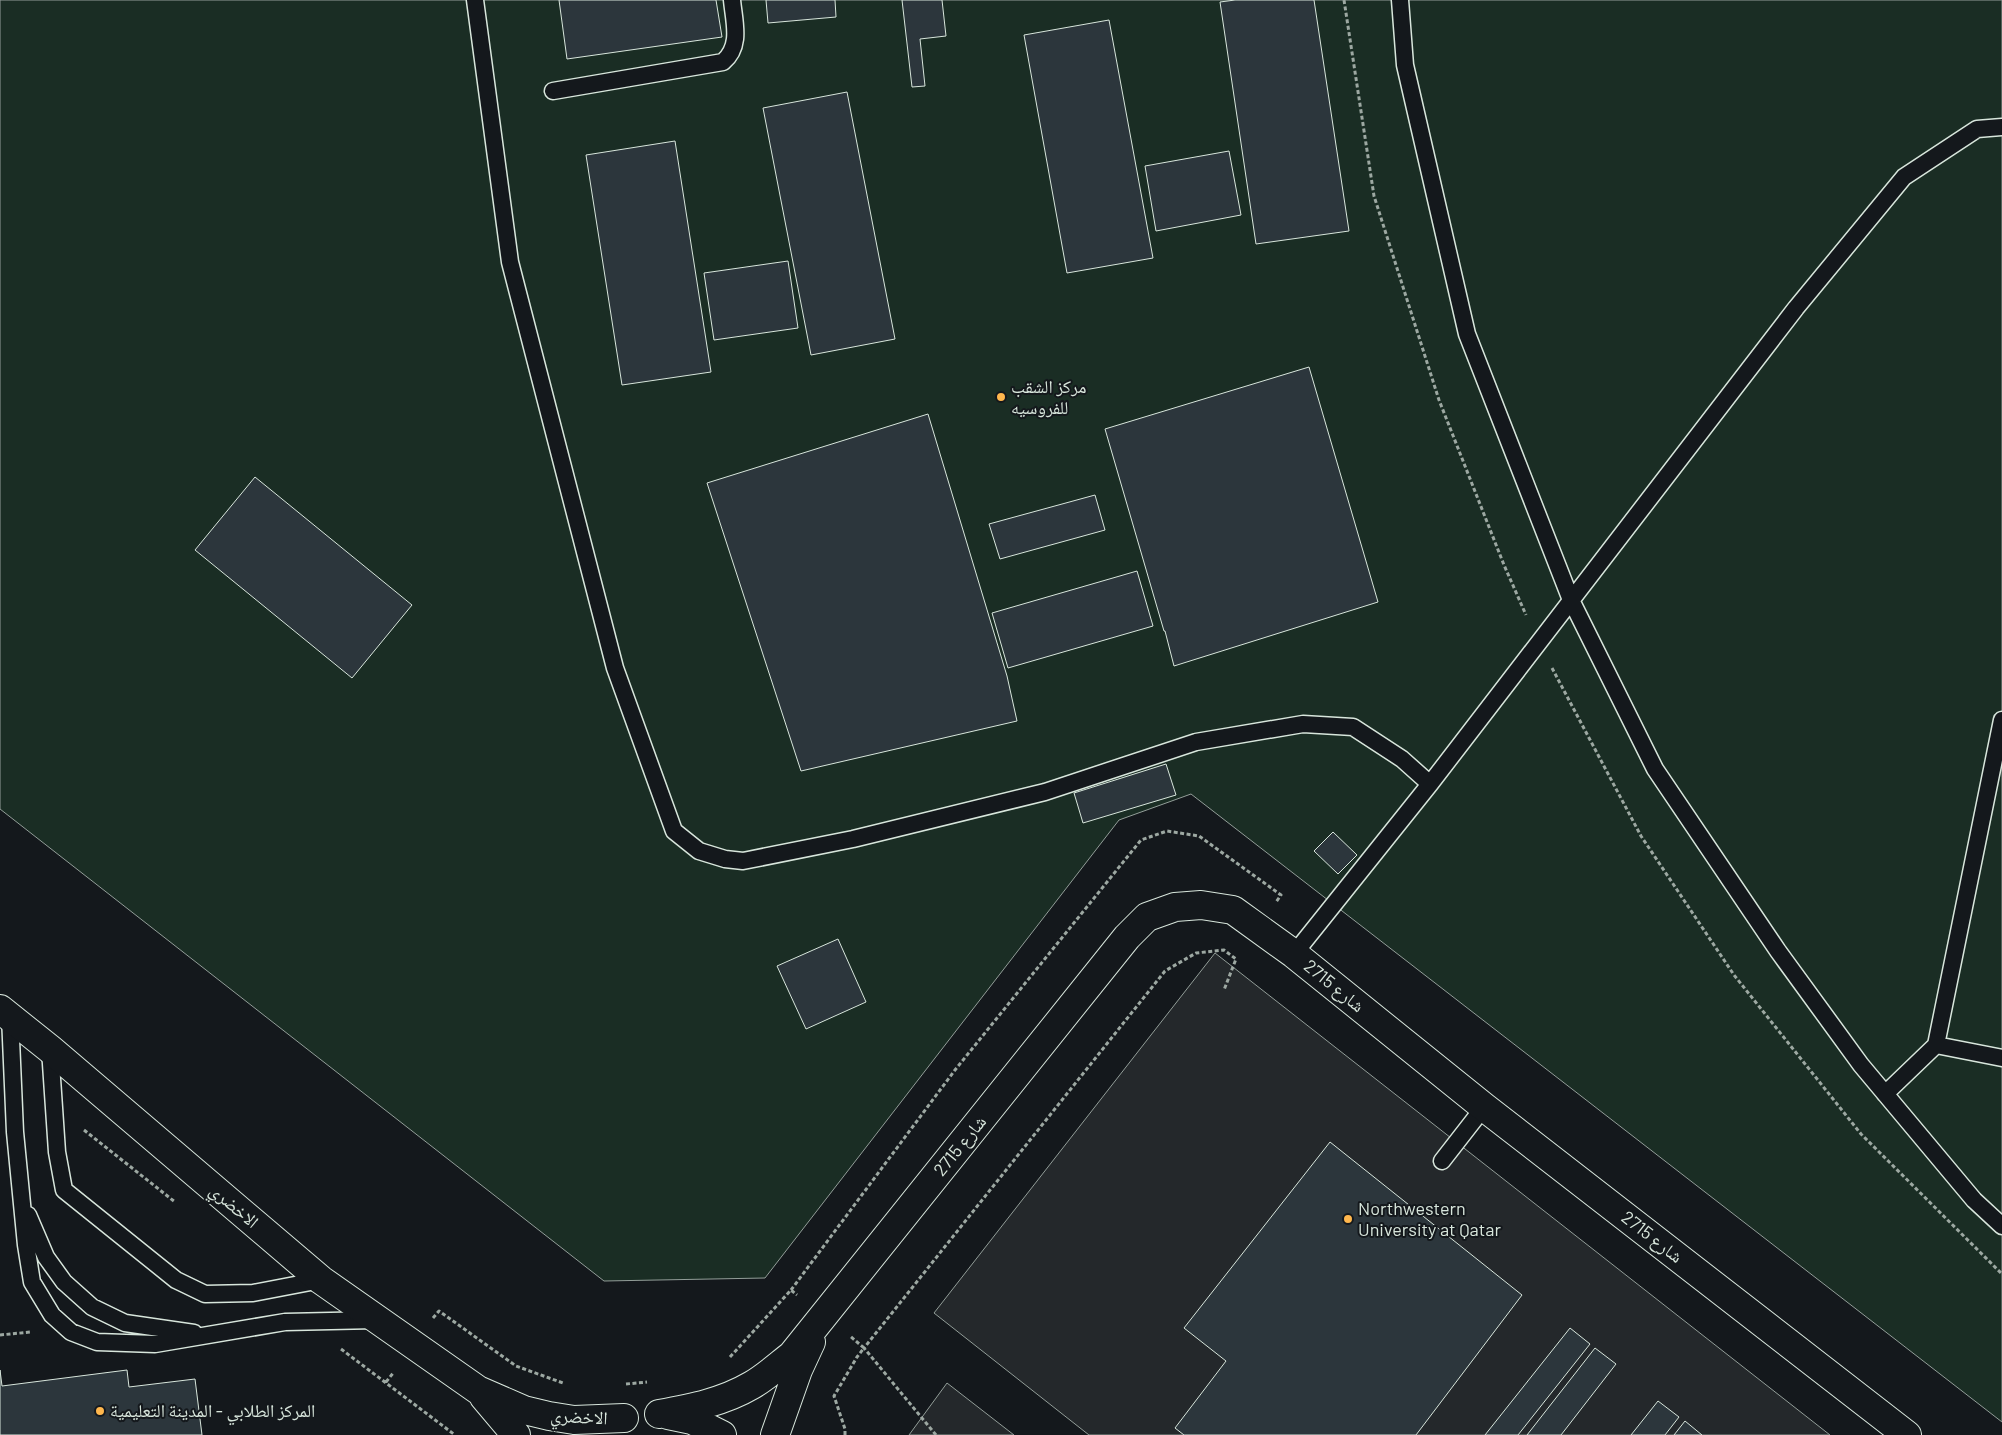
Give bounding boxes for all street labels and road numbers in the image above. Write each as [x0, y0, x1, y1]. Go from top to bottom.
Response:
street label: شارع 2715 [1299, 954, 1369, 1017]
street label: شارع 2715 [928, 1111, 991, 1181]
street label: الاخضري [203, 1178, 264, 1236]
street label: شارع 2715 [1617, 1206, 1688, 1268]
street label: الاخضري [550, 1404, 608, 1433]

